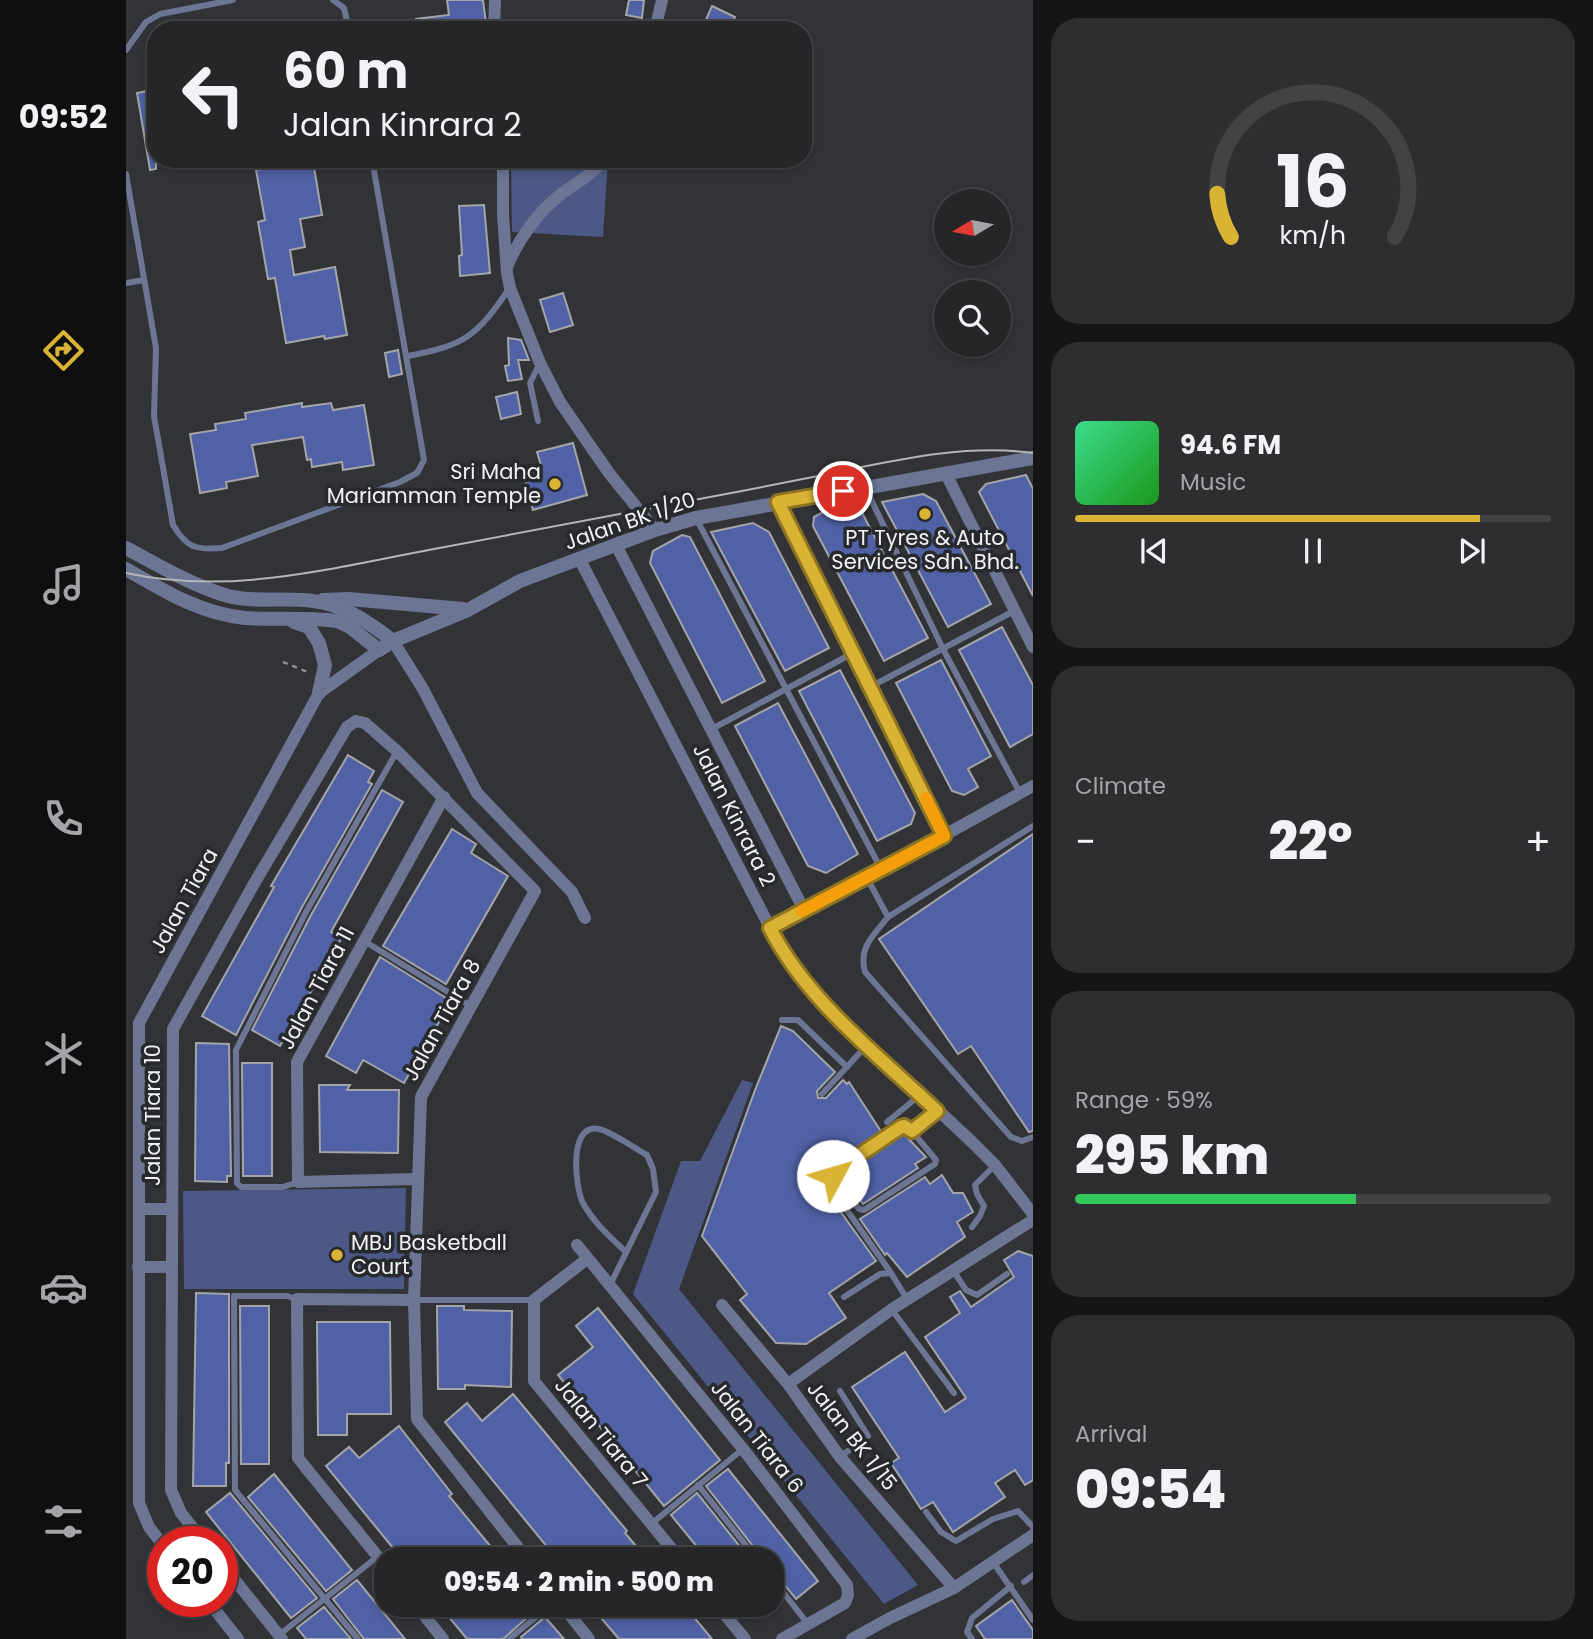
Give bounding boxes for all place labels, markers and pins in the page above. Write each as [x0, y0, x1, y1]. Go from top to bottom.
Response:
place label: Sri Maha Mariamman Temple [327, 457, 541, 510]
pin [813, 461, 873, 521]
marker: Sri Maha Mariamman Temple [547, 476, 563, 492]
marker: PT Tyres & Auto Services Sdn. Bhd. [917, 506, 933, 522]
place label: PT Tyres & Auto Services Sdn. Bhd. [831, 523, 1019, 576]
place label: MBJ Basketball Court [351, 1228, 507, 1281]
marker: MBJ Basketball Court [329, 1247, 345, 1263]

